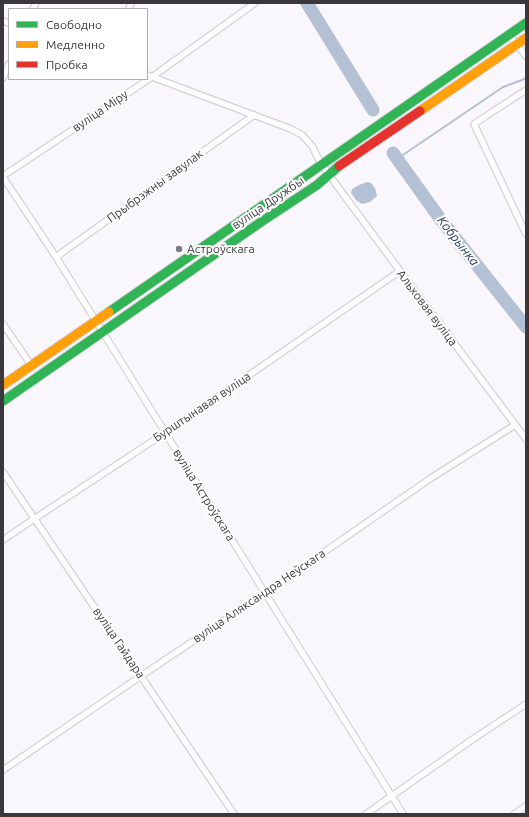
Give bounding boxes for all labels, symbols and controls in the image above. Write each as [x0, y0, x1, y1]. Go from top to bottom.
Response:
legend [8, 8, 148, 80]
text: Свободно [46, 18, 102, 31]
text: Медленно [46, 38, 105, 51]
text: Пробка [46, 58, 88, 71]
street label: вуліца Міру [69, 87, 131, 135]
street label: Прыбрэжны завулак [104, 146, 206, 226]
street label: вуліца Дружбы [229, 174, 307, 232]
water label: Кобрынка [434, 213, 482, 269]
place label: Астроўскага [187, 242, 255, 256]
marker: Астроўскага [174, 244, 184, 254]
street label: Альховая вуліца [394, 267, 460, 349]
street label: Бурштынавая вуліца [150, 369, 254, 445]
street label: вуліца Астроўскага [170, 446, 238, 544]
street label: вуліца Аляксандра Неўскага [190, 546, 328, 646]
street label: вуліца Гайдара [90, 605, 148, 681]

